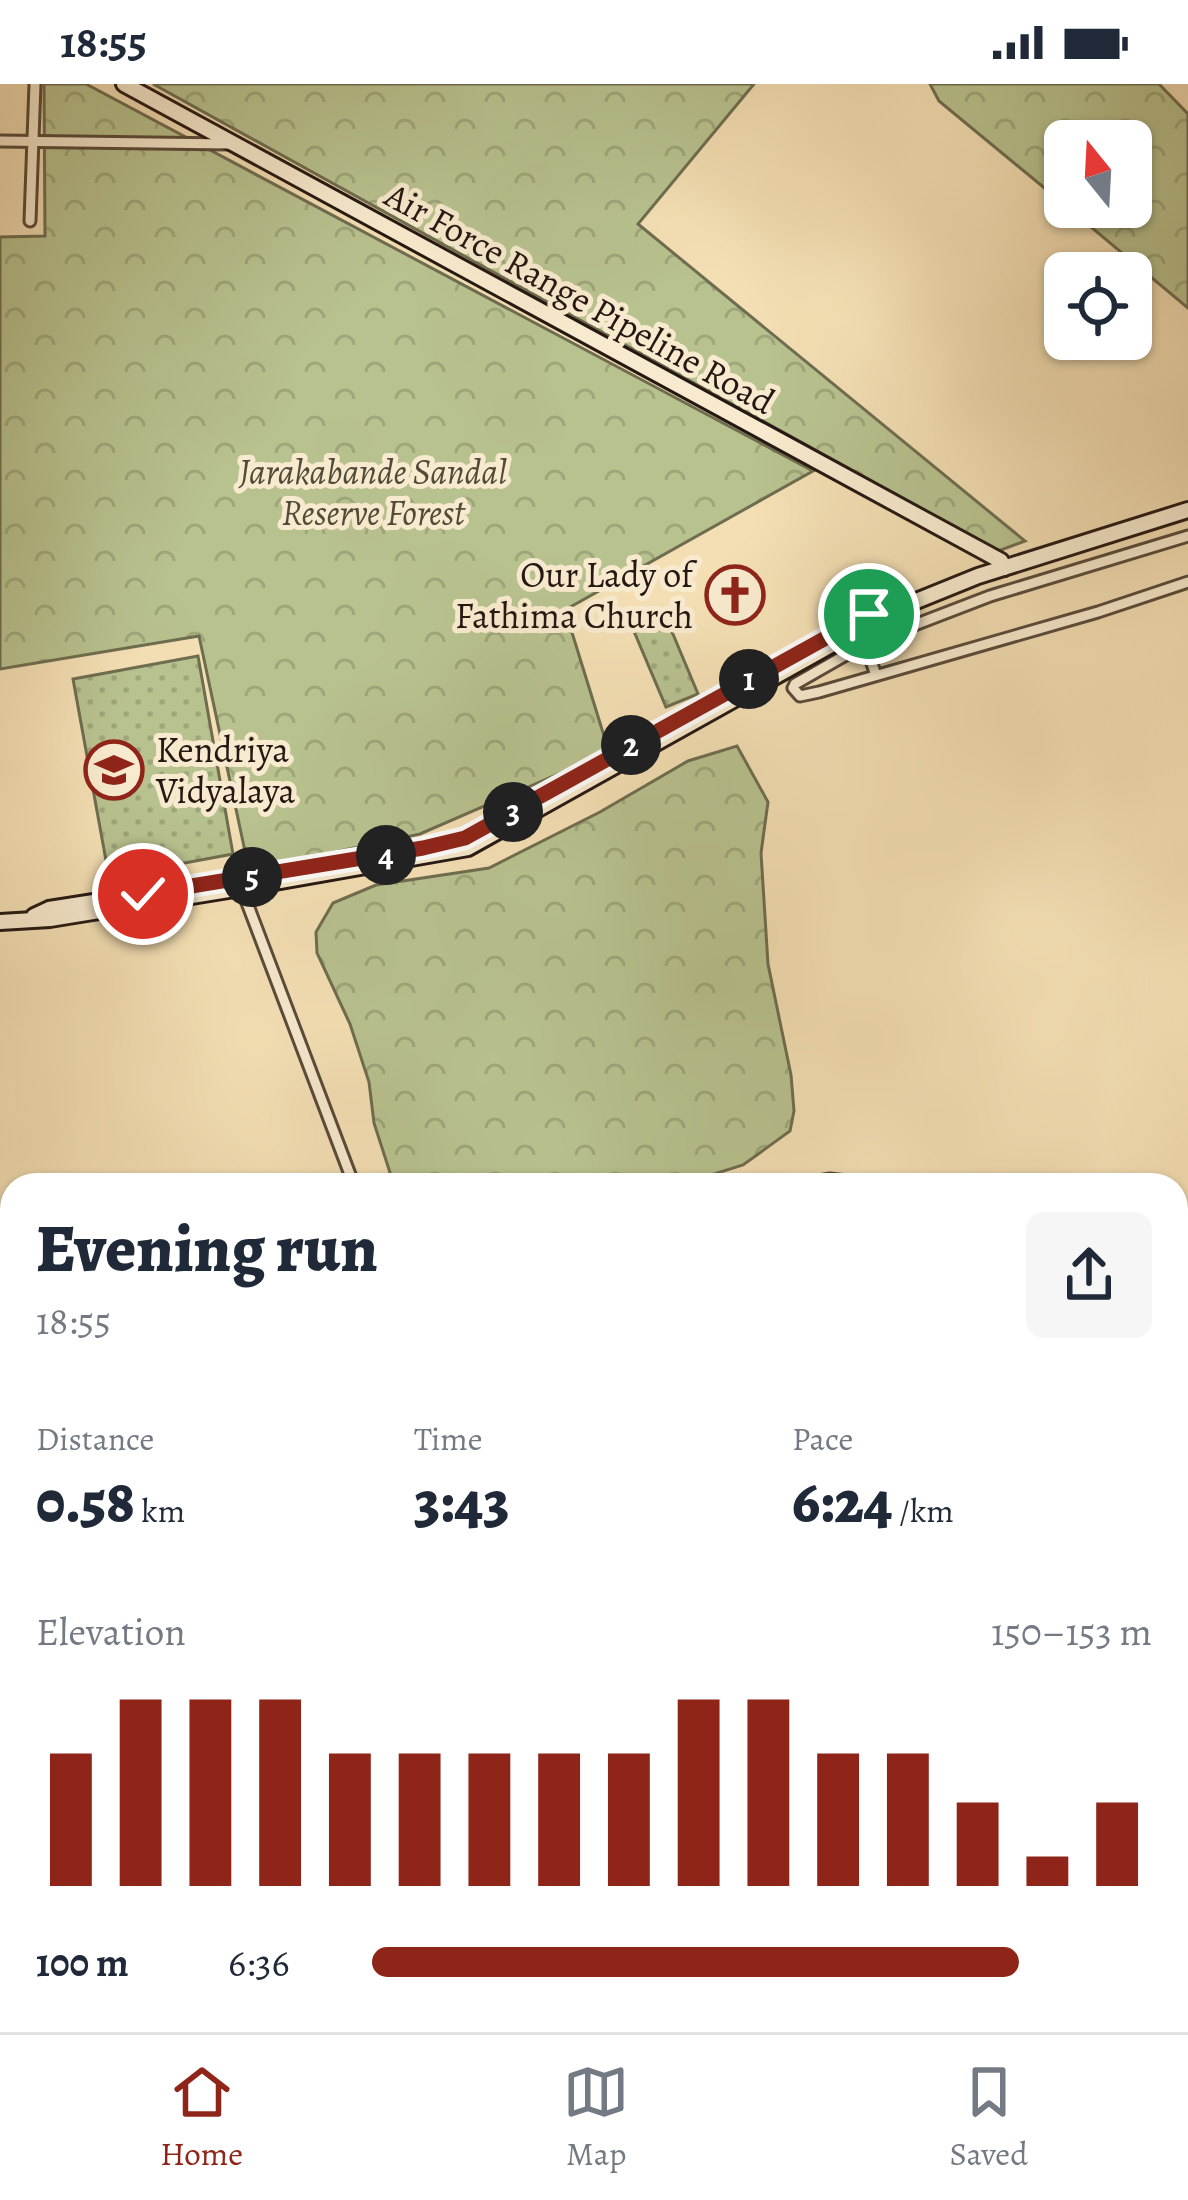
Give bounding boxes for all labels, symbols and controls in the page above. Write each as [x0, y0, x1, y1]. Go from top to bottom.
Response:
text: 18:55 [60, 11, 147, 73]
north arrow [1044, 120, 1152, 228]
map controls [1044, 120, 1152, 360]
street label: Air Force Range Pipeline Road [376, 170, 784, 426]
button: locate [1044, 252, 1152, 360]
park label: Jarakabande Sandal Reserve Forest [238, 447, 507, 537]
place label: Our Lady of Fathima Church [455, 550, 698, 640]
pin [818, 563, 920, 665]
church icon: Our Lady of Fathima Church [704, 564, 766, 626]
icon: arrive [836, 581, 902, 647]
pin: 1 [719, 649, 779, 709]
text: 1 [743, 656, 755, 701]
pin: 2 [601, 715, 661, 775]
text: 2 [623, 722, 639, 767]
place label: Kendriya Vidyalaya [155, 725, 296, 815]
school or university icon: Kendriya Vidyalaya [83, 739, 145, 801]
pin: 3 [483, 782, 543, 842]
text: 3 [506, 789, 520, 834]
pin: 4 [356, 825, 416, 885]
text: 4 [378, 832, 394, 877]
pin [92, 843, 194, 945]
pin: 5 [222, 847, 282, 907]
text: 5 [245, 854, 259, 899]
icon: check [110, 861, 176, 927]
text: Evening run [36, 1204, 378, 1294]
button: share [1026, 1212, 1152, 1338]
text: 18:55 [36, 1294, 111, 1347]
text: Distance [36, 1416, 154, 1461]
text: Time [414, 1416, 483, 1461]
text: Pace [792, 1416, 853, 1461]
text: 0.58 [36, 1461, 135, 1543]
text: 3:43 [414, 1461, 510, 1543]
text: 6:24 [792, 1461, 893, 1543]
text: km [135, 1488, 185, 1533]
text: /km [893, 1488, 954, 1533]
text: Elevation [36, 1605, 186, 1658]
text: 150–153 m [991, 1605, 1152, 1658]
text: 100 m [36, 1936, 129, 1989]
text: 6:36 [228, 1936, 290, 1989]
tab: Home [160, 2059, 243, 2176]
tab: Map [563, 2059, 629, 2176]
tab: Saved [950, 2059, 1028, 2176]

